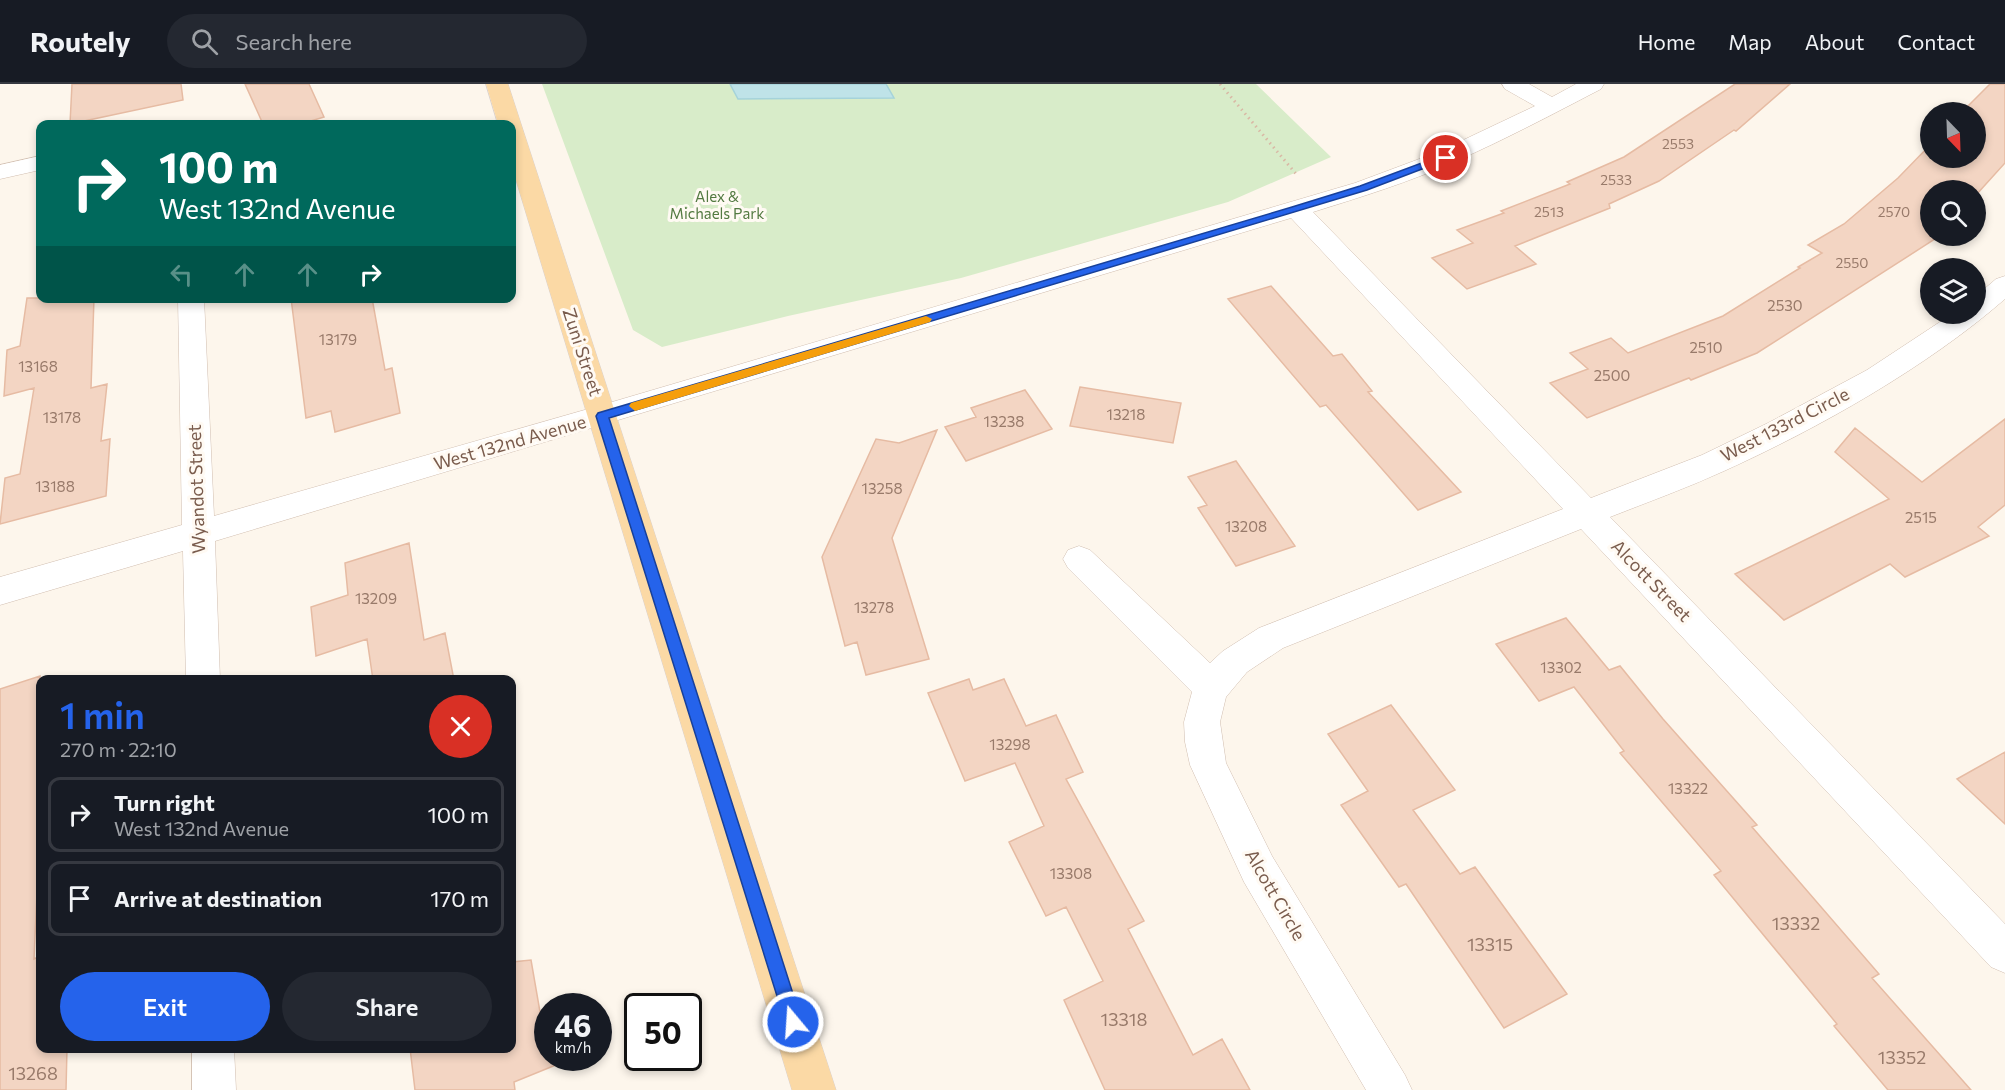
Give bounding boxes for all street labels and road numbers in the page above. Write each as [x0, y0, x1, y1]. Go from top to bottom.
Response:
street label: Zuni Street [558, 305, 608, 399]
street label: West 133rd Circle [1717, 382, 1852, 466]
street label: West 132nd Avenue [431, 410, 589, 474]
street label: Wyandot Street [183, 424, 209, 554]
street label: Alcott Street [1607, 535, 1696, 626]
street label: Alcott Circle [1241, 845, 1311, 944]

